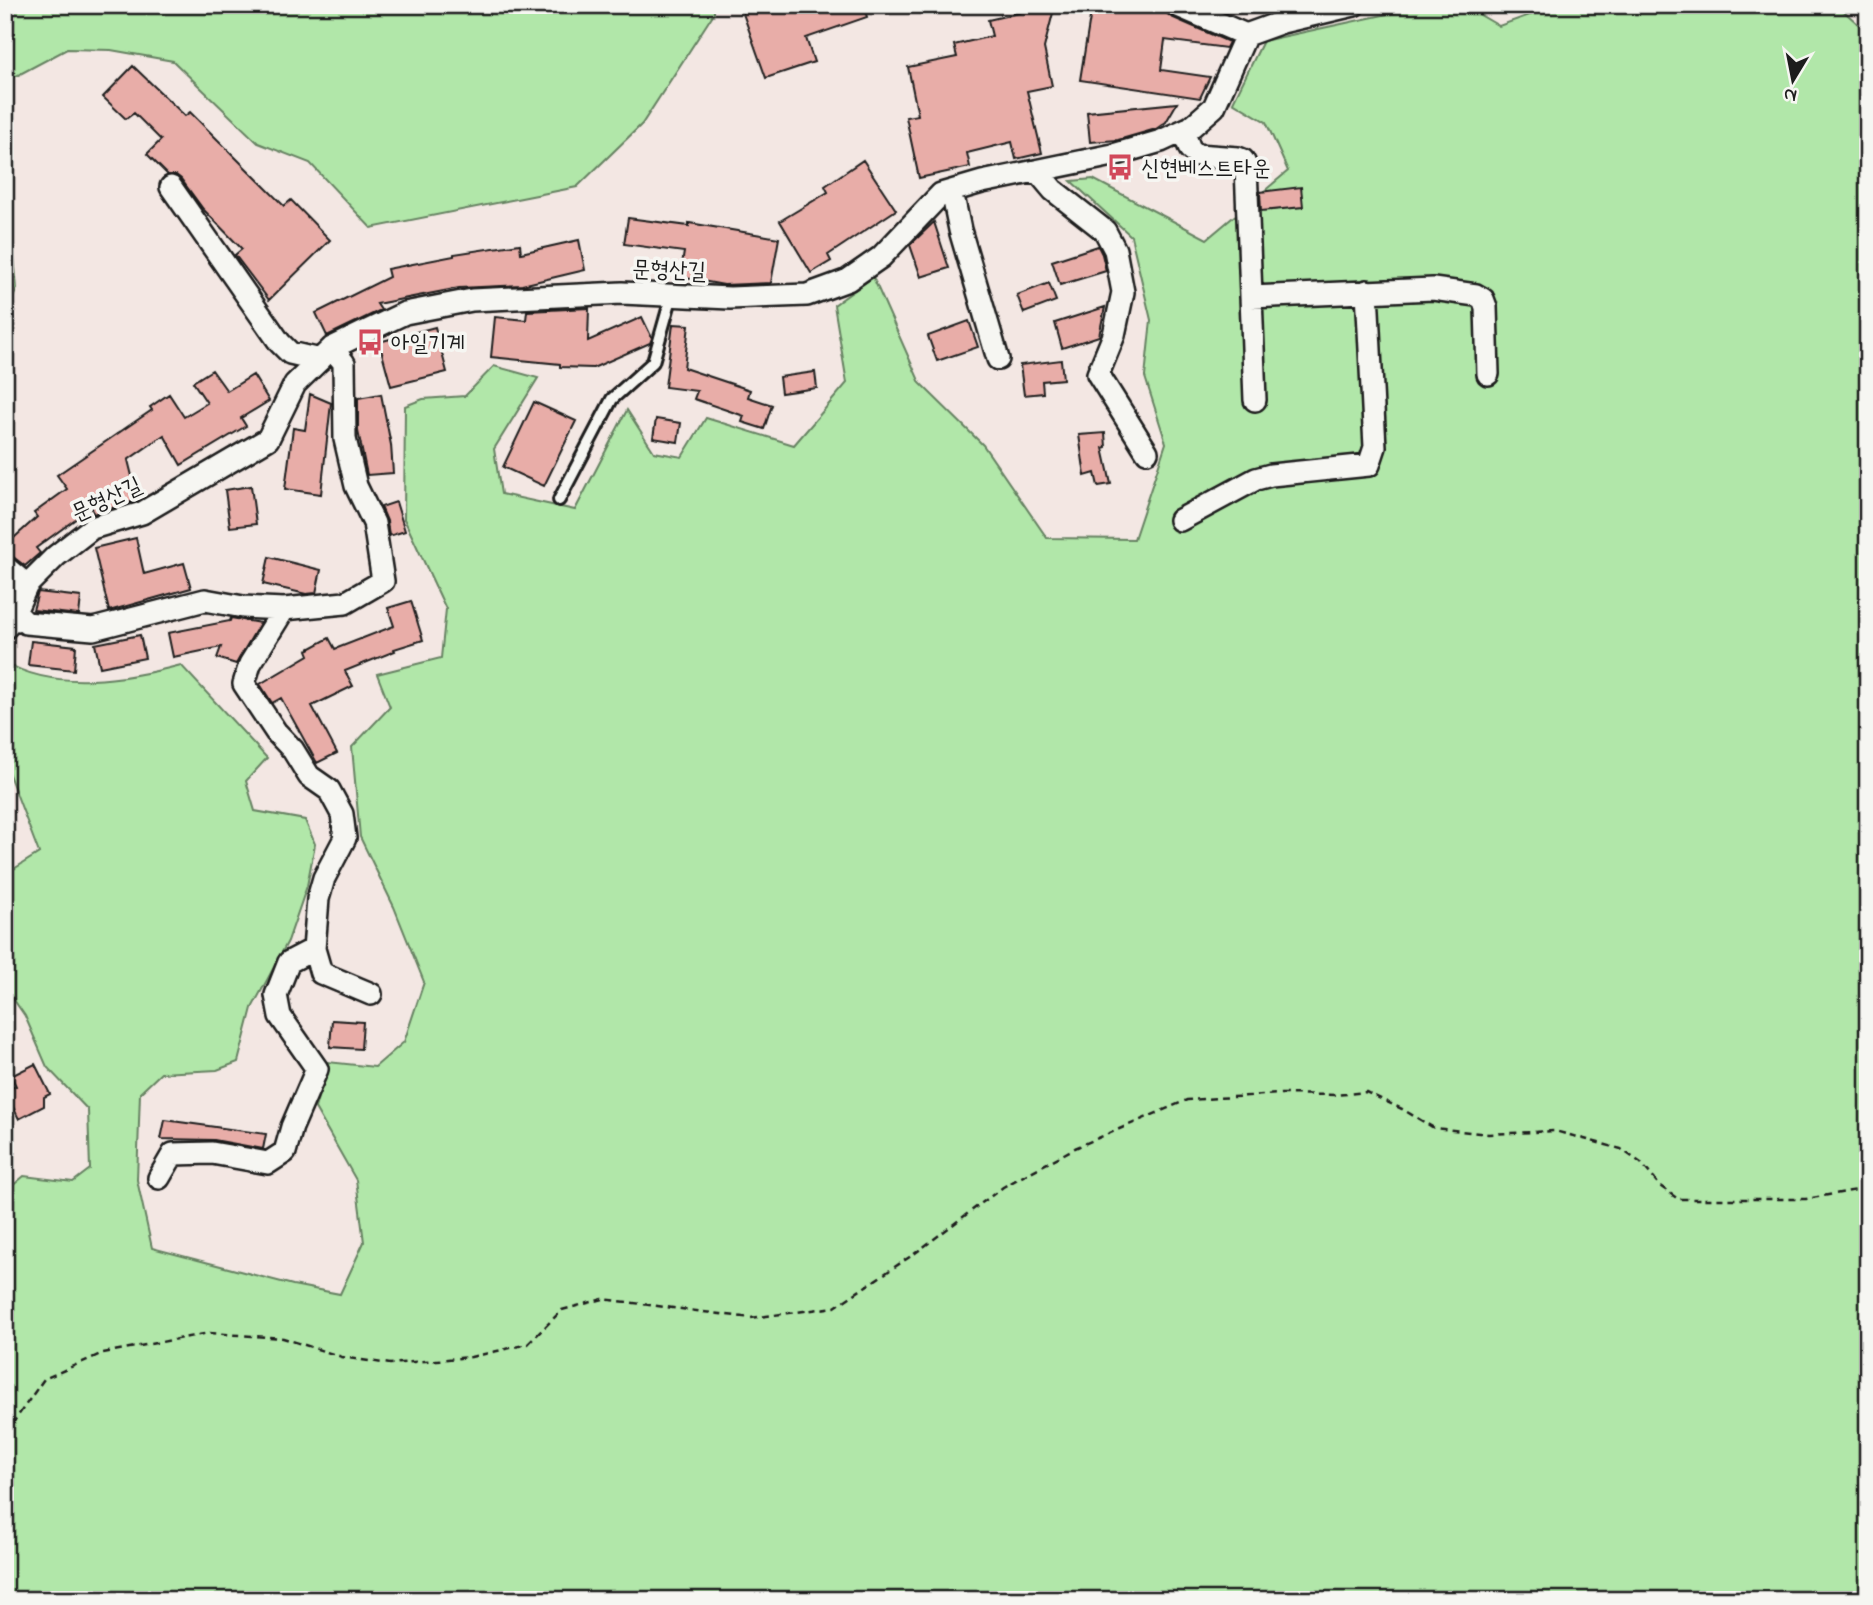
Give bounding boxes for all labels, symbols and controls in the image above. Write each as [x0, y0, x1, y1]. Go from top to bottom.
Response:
north arrow [1758, 46, 1828, 116]
text: N [1782, 80, 1799, 109]
bus stop icon: 신현베스트타운 [1105, 152, 1135, 182]
place label: 신현베스트타운 [1141, 153, 1271, 186]
street label: 문형산길 [631, 254, 706, 289]
bus stop icon: 아일기계 [355, 327, 385, 357]
place label: 아일기계 [391, 328, 465, 361]
street label: 문형산길 [67, 470, 148, 531]

